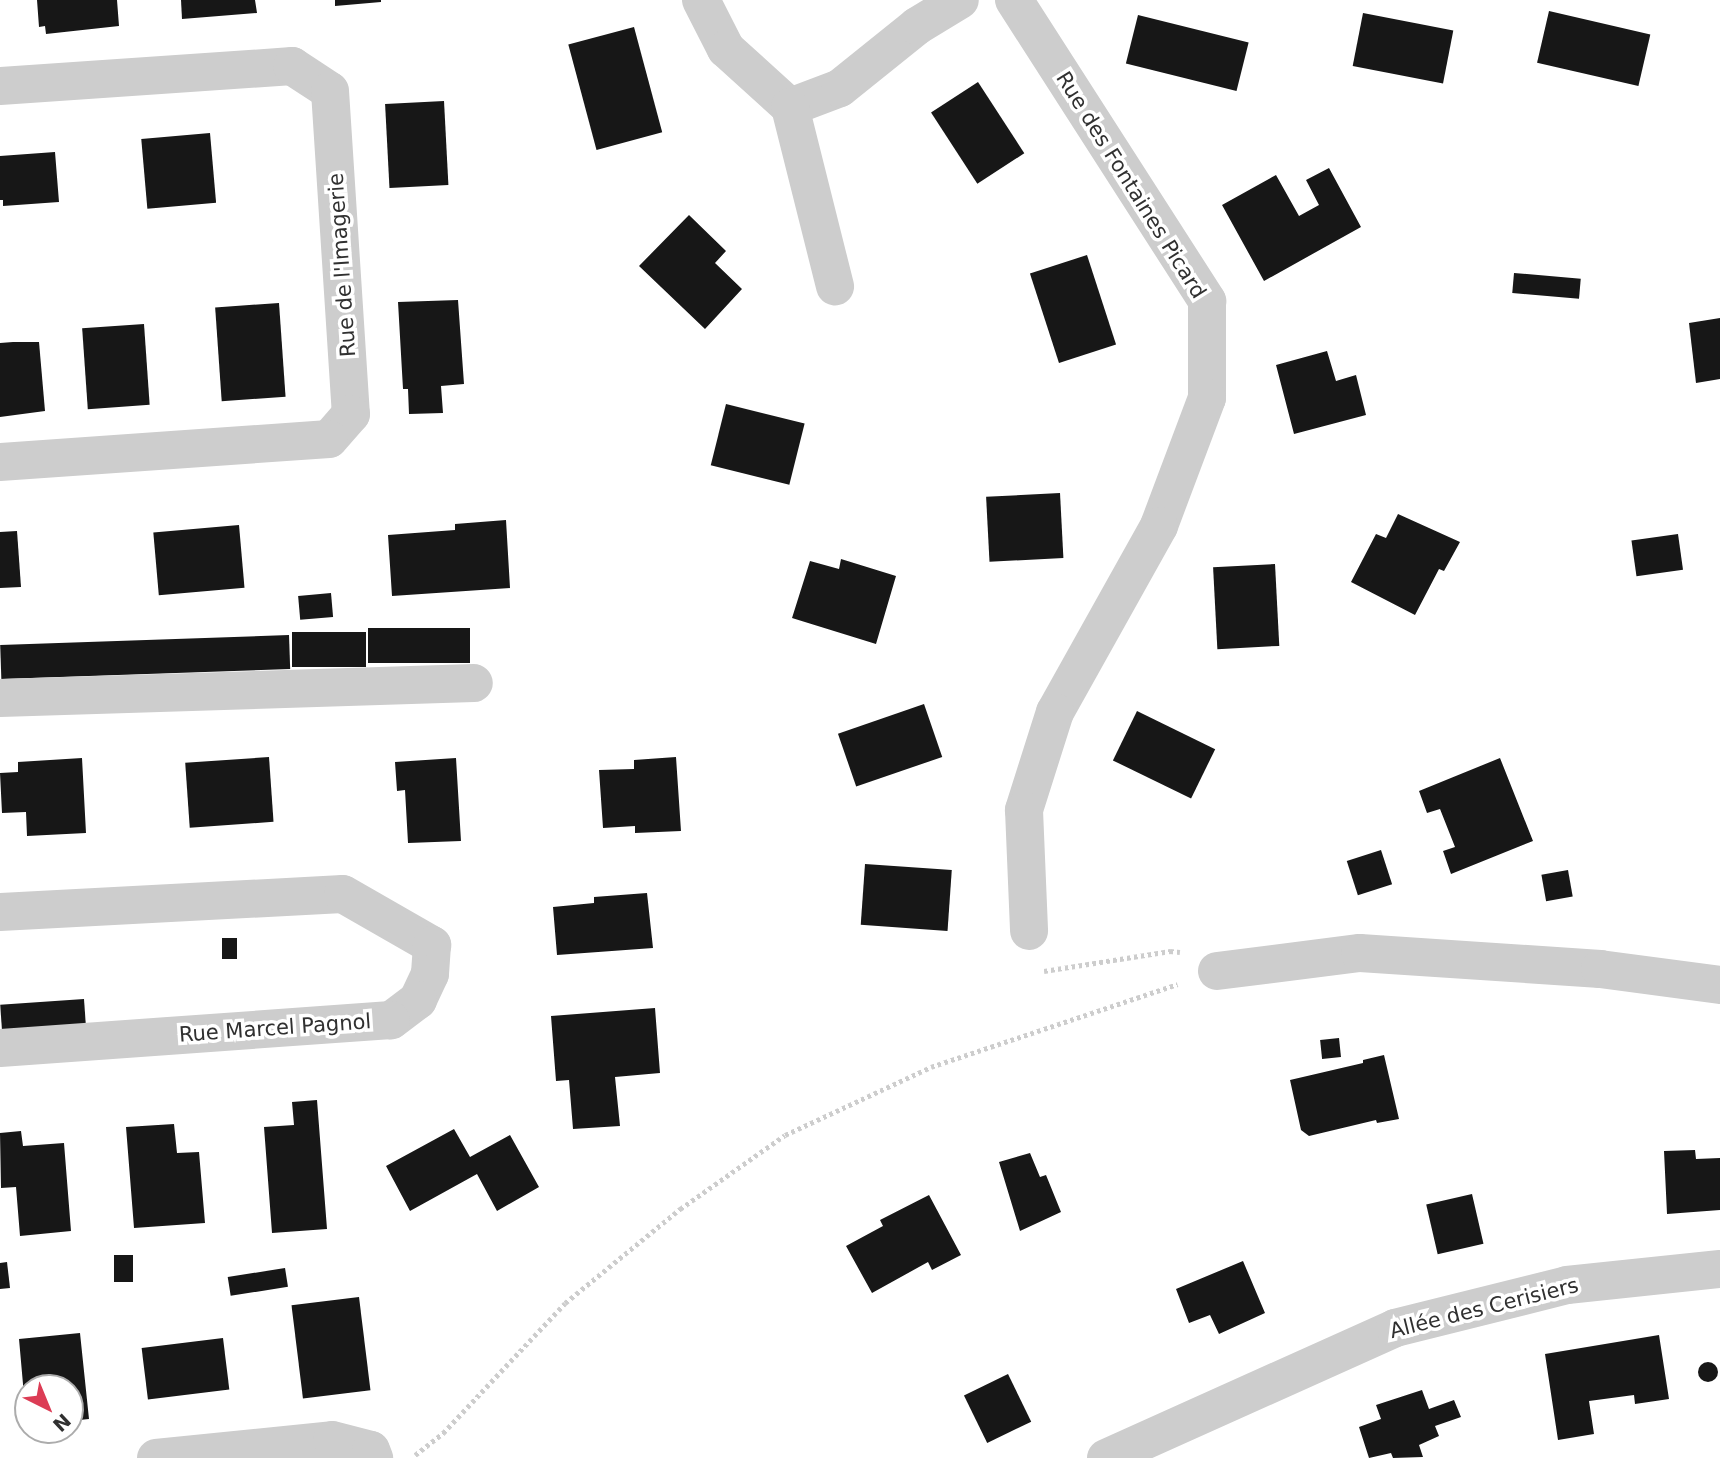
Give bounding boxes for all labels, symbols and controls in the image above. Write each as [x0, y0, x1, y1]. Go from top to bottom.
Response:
street label: Rue des Fontaines Picard [1051, 67, 1211, 303]
street label: Rue de l'Imagerie [323, 172, 361, 358]
street label: Rue Marcel Pagnol [178, 1009, 372, 1047]
street label: Allée des Cerisiers [1387, 1272, 1581, 1344]
north arrow [14, 1374, 84, 1444]
text: N [49, 1409, 75, 1436]

